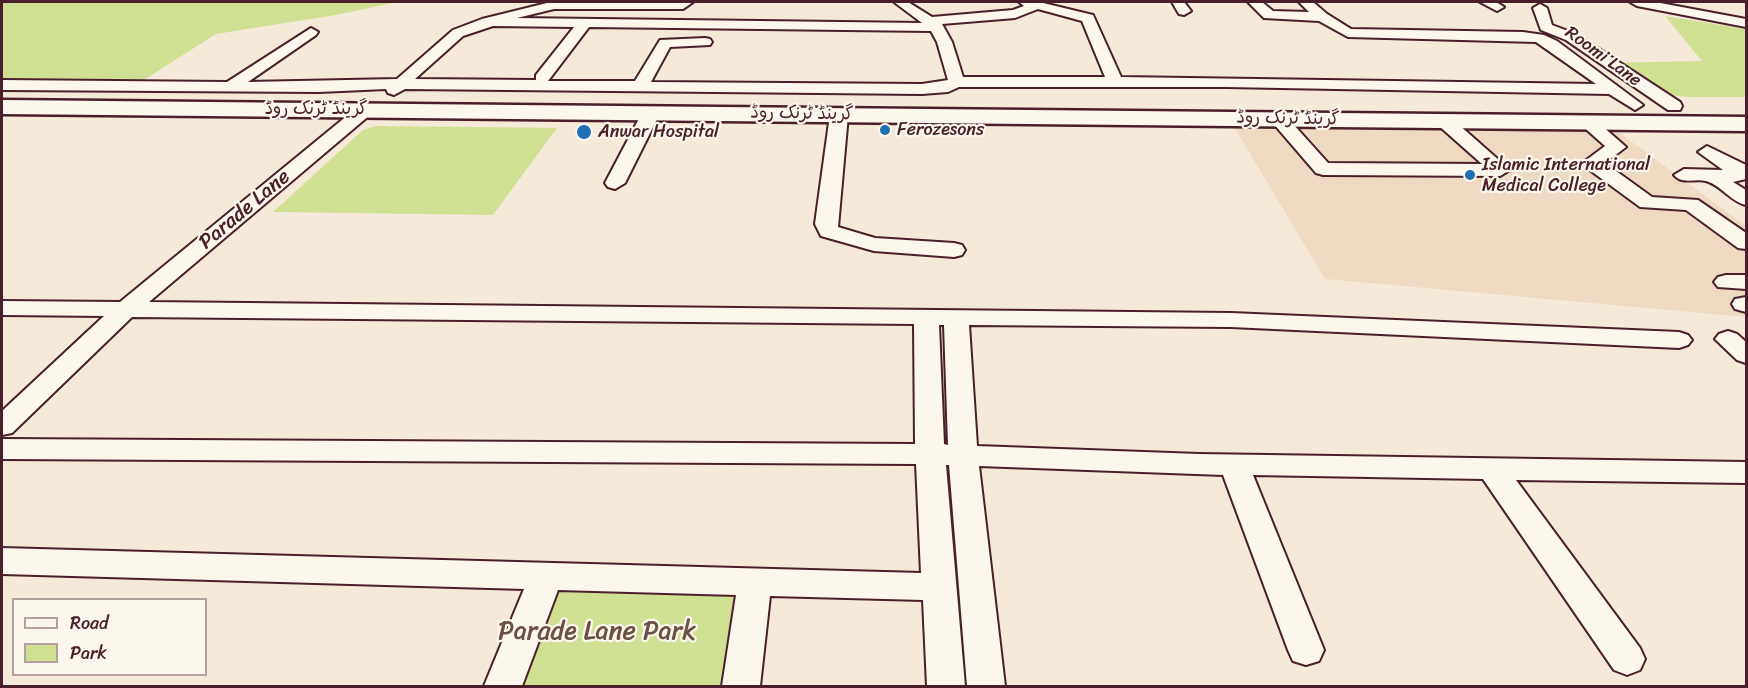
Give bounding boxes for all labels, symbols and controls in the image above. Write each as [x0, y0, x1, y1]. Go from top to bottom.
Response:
street label: Roomi Lane [1561, 22, 1645, 92]
street label: گرینڈ ٹرنک روڈ [264, 98, 368, 120]
street label: گرینڈ ٹرنک روڈ [750, 102, 854, 126]
street label: گرینڈ ٹرنک روڈ [1236, 107, 1340, 131]
place label: Ferozesons [897, 119, 984, 141]
place label: Anwar Hospital [598, 121, 719, 143]
marker: Anwar Hospital [575, 123, 593, 141]
marker: Ferozesons [878, 123, 892, 137]
place label: Islamic International Medical College [1482, 154, 1650, 196]
street label: Parade Lane [194, 165, 296, 255]
marker: Islamic International Medical College [1463, 168, 1477, 182]
legend [12, 598, 207, 676]
text: Road [70, 607, 109, 639]
park label: Parade Lane Park [498, 616, 696, 648]
text: Park [70, 637, 107, 669]

